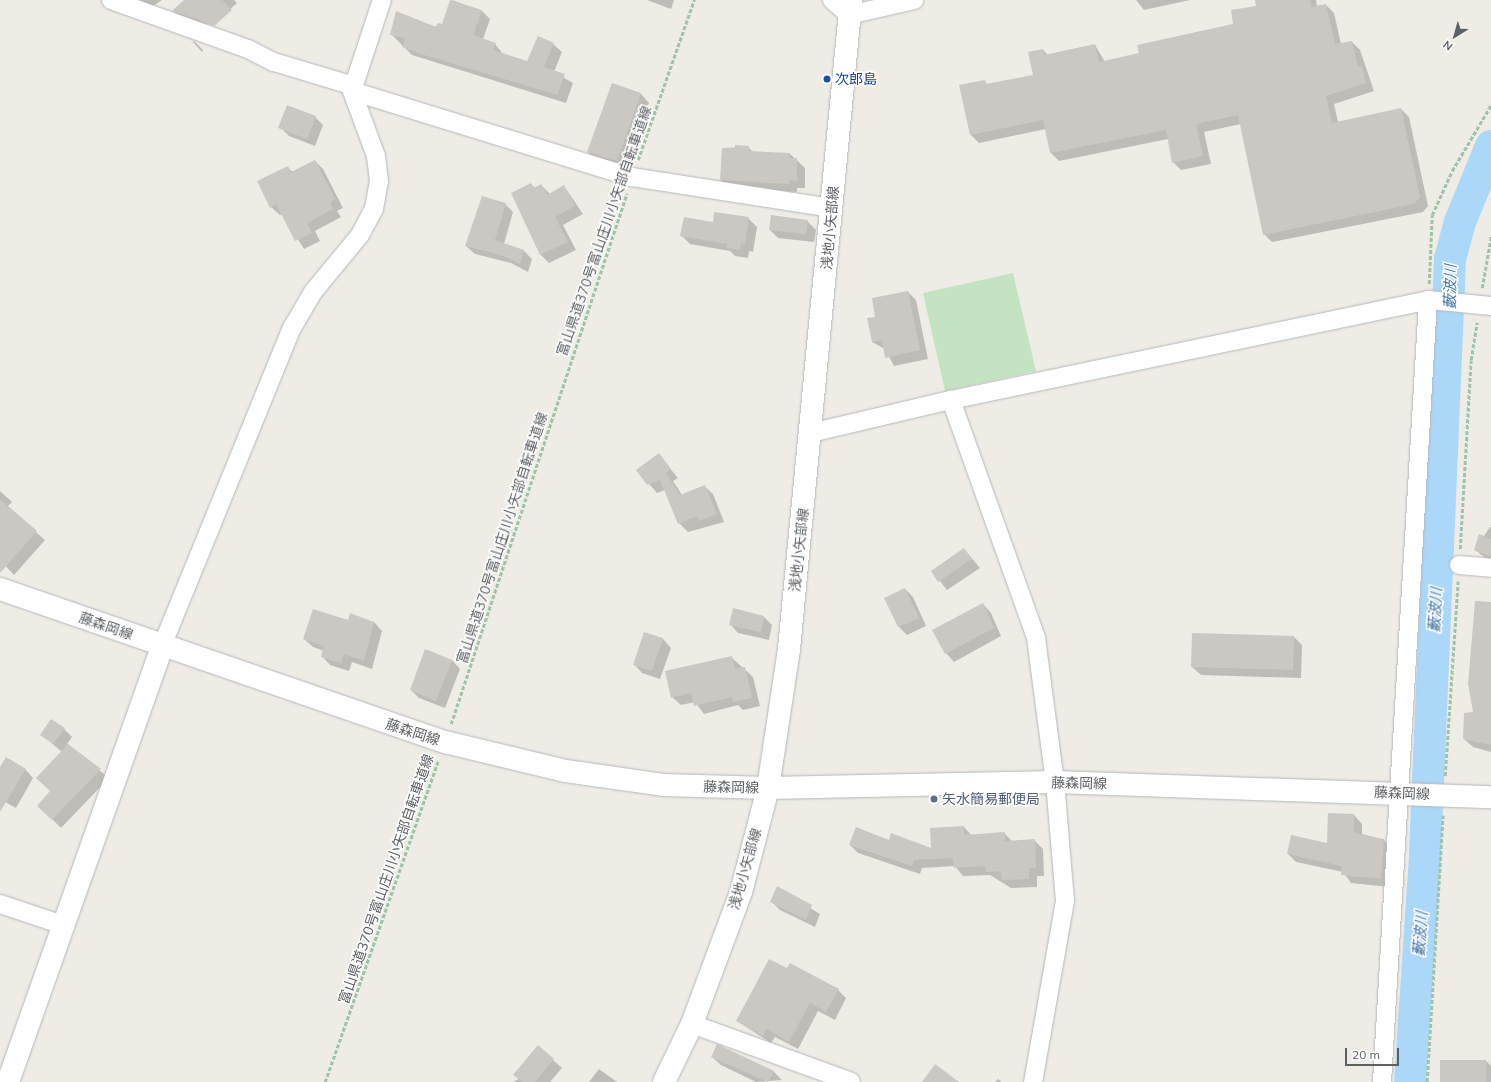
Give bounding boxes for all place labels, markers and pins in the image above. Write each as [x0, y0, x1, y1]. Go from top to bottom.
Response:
place label: 次郎島 [835, 71, 877, 87]
marker: 次郎島 [822, 74, 832, 84]
place label: 矢水簡易郵便局 [942, 791, 1040, 807]
marker: 矢水簡易郵便局 [929, 794, 939, 804]

